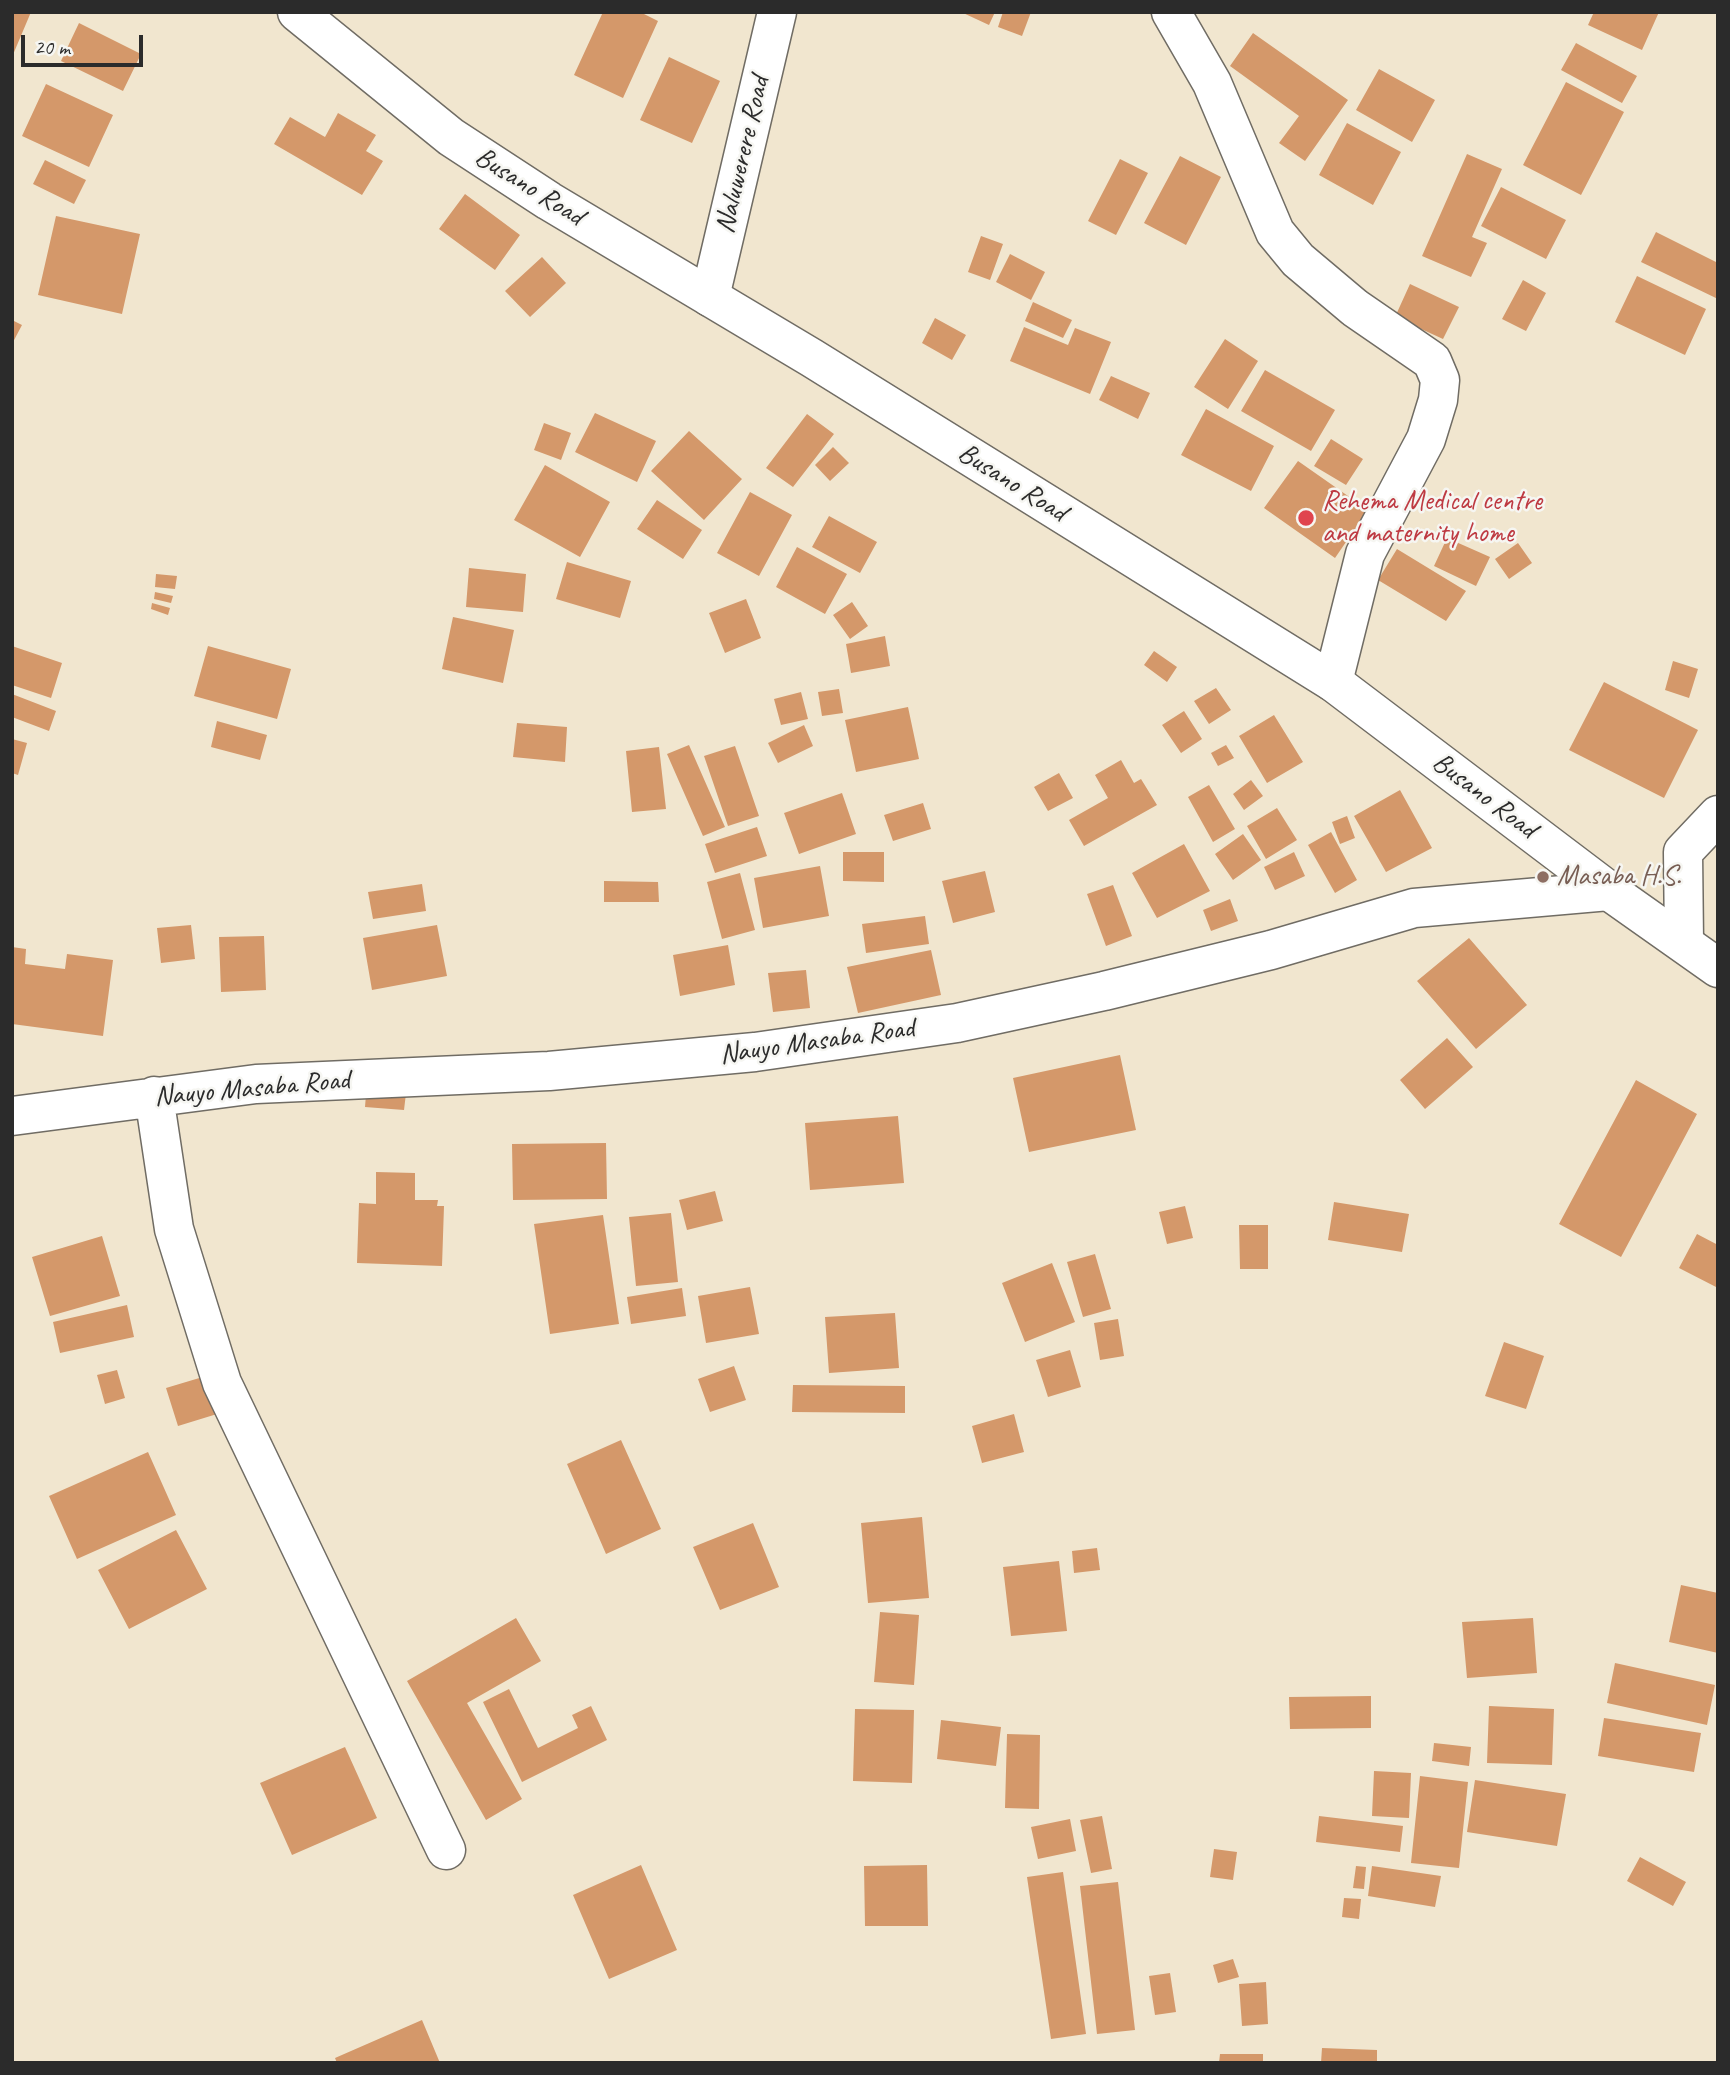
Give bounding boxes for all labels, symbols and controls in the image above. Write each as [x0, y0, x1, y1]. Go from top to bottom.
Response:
scale bar [24, 21, 147, 65]
text: 20 m [34, 34, 70, 60]
street label: Naluwerere Road [709, 73, 777, 237]
street label: Busano Road [468, 140, 590, 234]
street label: Busano Road [951, 436, 1073, 530]
place label: Rehema Medical centre and maternity home [1322, 485, 1542, 551]
marker: Rehema Medical centre and maternity home [1296, 508, 1316, 528]
street label: Busano Road [1425, 746, 1543, 846]
place label: Masaba H.S. [1557, 860, 1681, 894]
marker: Masaba H.S. [1535, 869, 1551, 885]
street label: Nauyo Masaba Road [718, 1012, 916, 1072]
street label: Nauyo Masaba Road [153, 1064, 351, 1114]

